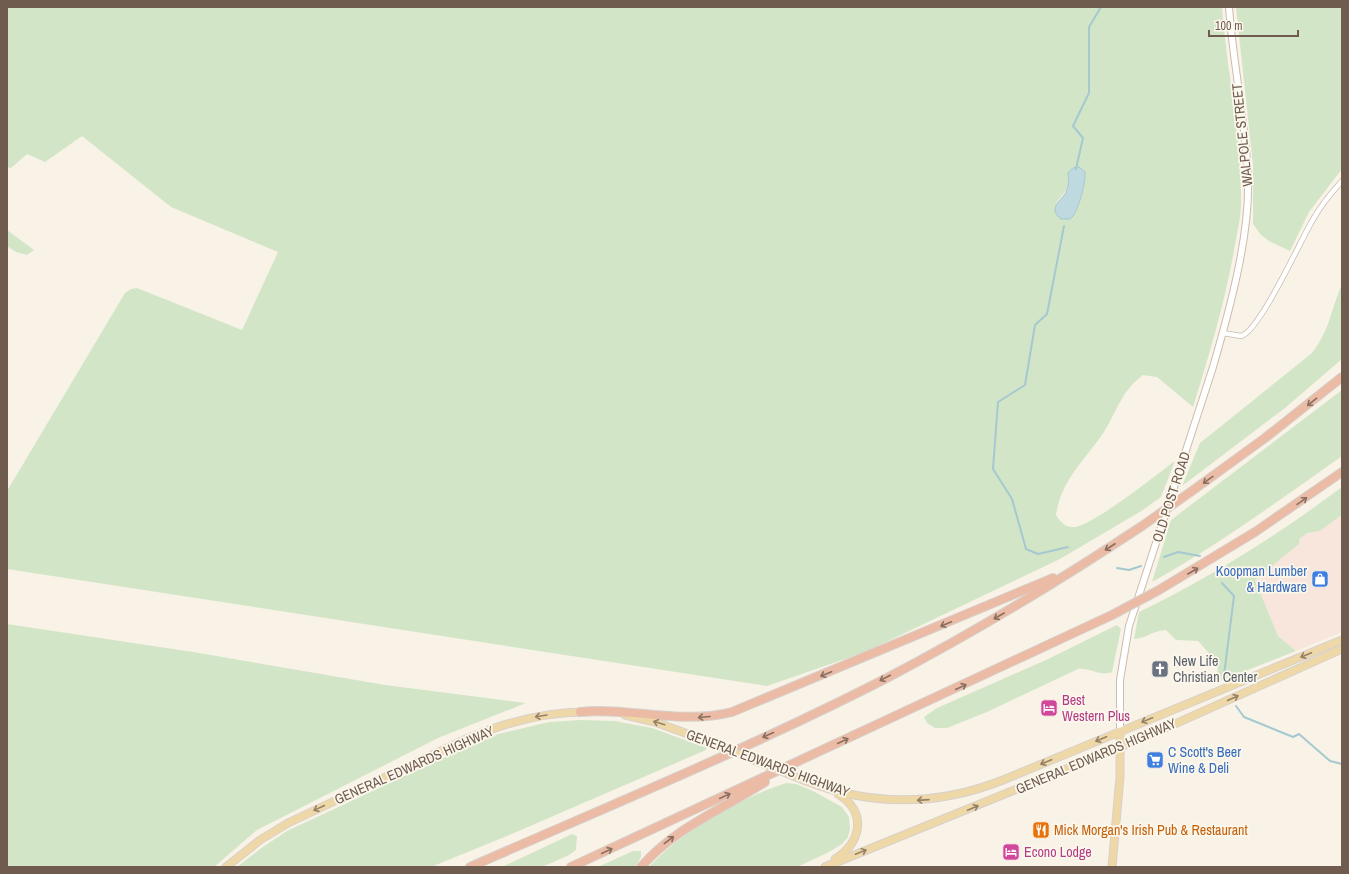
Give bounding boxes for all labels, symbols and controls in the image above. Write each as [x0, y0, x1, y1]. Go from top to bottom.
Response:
scale bar [1209, 12, 1298, 38]
text: 100 m [1215, 18, 1242, 34]
street label: WALPOLE STREET [1228, 83, 1256, 187]
one-way arrow [1306, 397, 1317, 406]
street label: OLD POST ROAD [1148, 449, 1194, 545]
one-way arrow [1203, 476, 1214, 484]
one-way arrow [1296, 497, 1307, 505]
one-way arrow [1105, 543, 1116, 551]
place label: Koopman Lumber & Hardware [1216, 562, 1307, 596]
one-way arrow [1187, 566, 1199, 574]
shop icon: Koopman Lumber & Hardware [1310, 569, 1330, 589]
one-way arrow [993, 612, 1005, 620]
one-way arrow [941, 621, 953, 628]
place label: New Life Christian Center [1173, 652, 1257, 686]
one-way arrow [1301, 652, 1313, 660]
church icon: New Life Christian Center [1150, 659, 1170, 679]
one-way arrow [821, 671, 833, 679]
one-way arrow [879, 675, 891, 682]
one-way arrow [954, 683, 966, 690]
place label: Best Western Plus [1062, 691, 1130, 725]
one-way arrow [1227, 694, 1239, 701]
hotel icon: Best Western Plus [1039, 698, 1059, 718]
one-way arrow [535, 712, 548, 720]
one-way arrow [698, 713, 711, 721]
street label: GENERAL EDWARDS HIGHWAY [1013, 714, 1179, 798]
one-way arrow [1141, 716, 1153, 724]
one-way arrow [654, 719, 666, 727]
street label: GENERAL EDWARDS HIGHWAY [331, 722, 497, 808]
street label: GENERAL EDWARDS HIGHWAY [684, 725, 853, 801]
one-way arrow [763, 732, 775, 739]
one-way arrow [1095, 735, 1107, 743]
one-way arrow [836, 737, 848, 745]
place label: C Scott's Beer Wine & Deli [1168, 743, 1241, 777]
supermarket icon: C Scott's Beer Wine & Deli [1145, 750, 1165, 770]
one-way arrow [1041, 759, 1053, 766]
one-way arrow [718, 792, 730, 799]
one-way arrow [917, 796, 930, 803]
one-way arrow [967, 803, 979, 811]
one-way arrow [313, 805, 325, 812]
restaurant icon: Mick Morgan's Irish Pub & Restaurant [1031, 820, 1051, 840]
place label: Mick Morgan's Irish Pub & Restaurant [1054, 821, 1248, 839]
one-way arrow [663, 836, 674, 844]
hotel icon: Econo Lodge [1001, 842, 1021, 862]
place label: Econo Lodge [1024, 843, 1092, 861]
one-way arrow [600, 847, 612, 854]
one-way arrow [855, 848, 867, 856]

